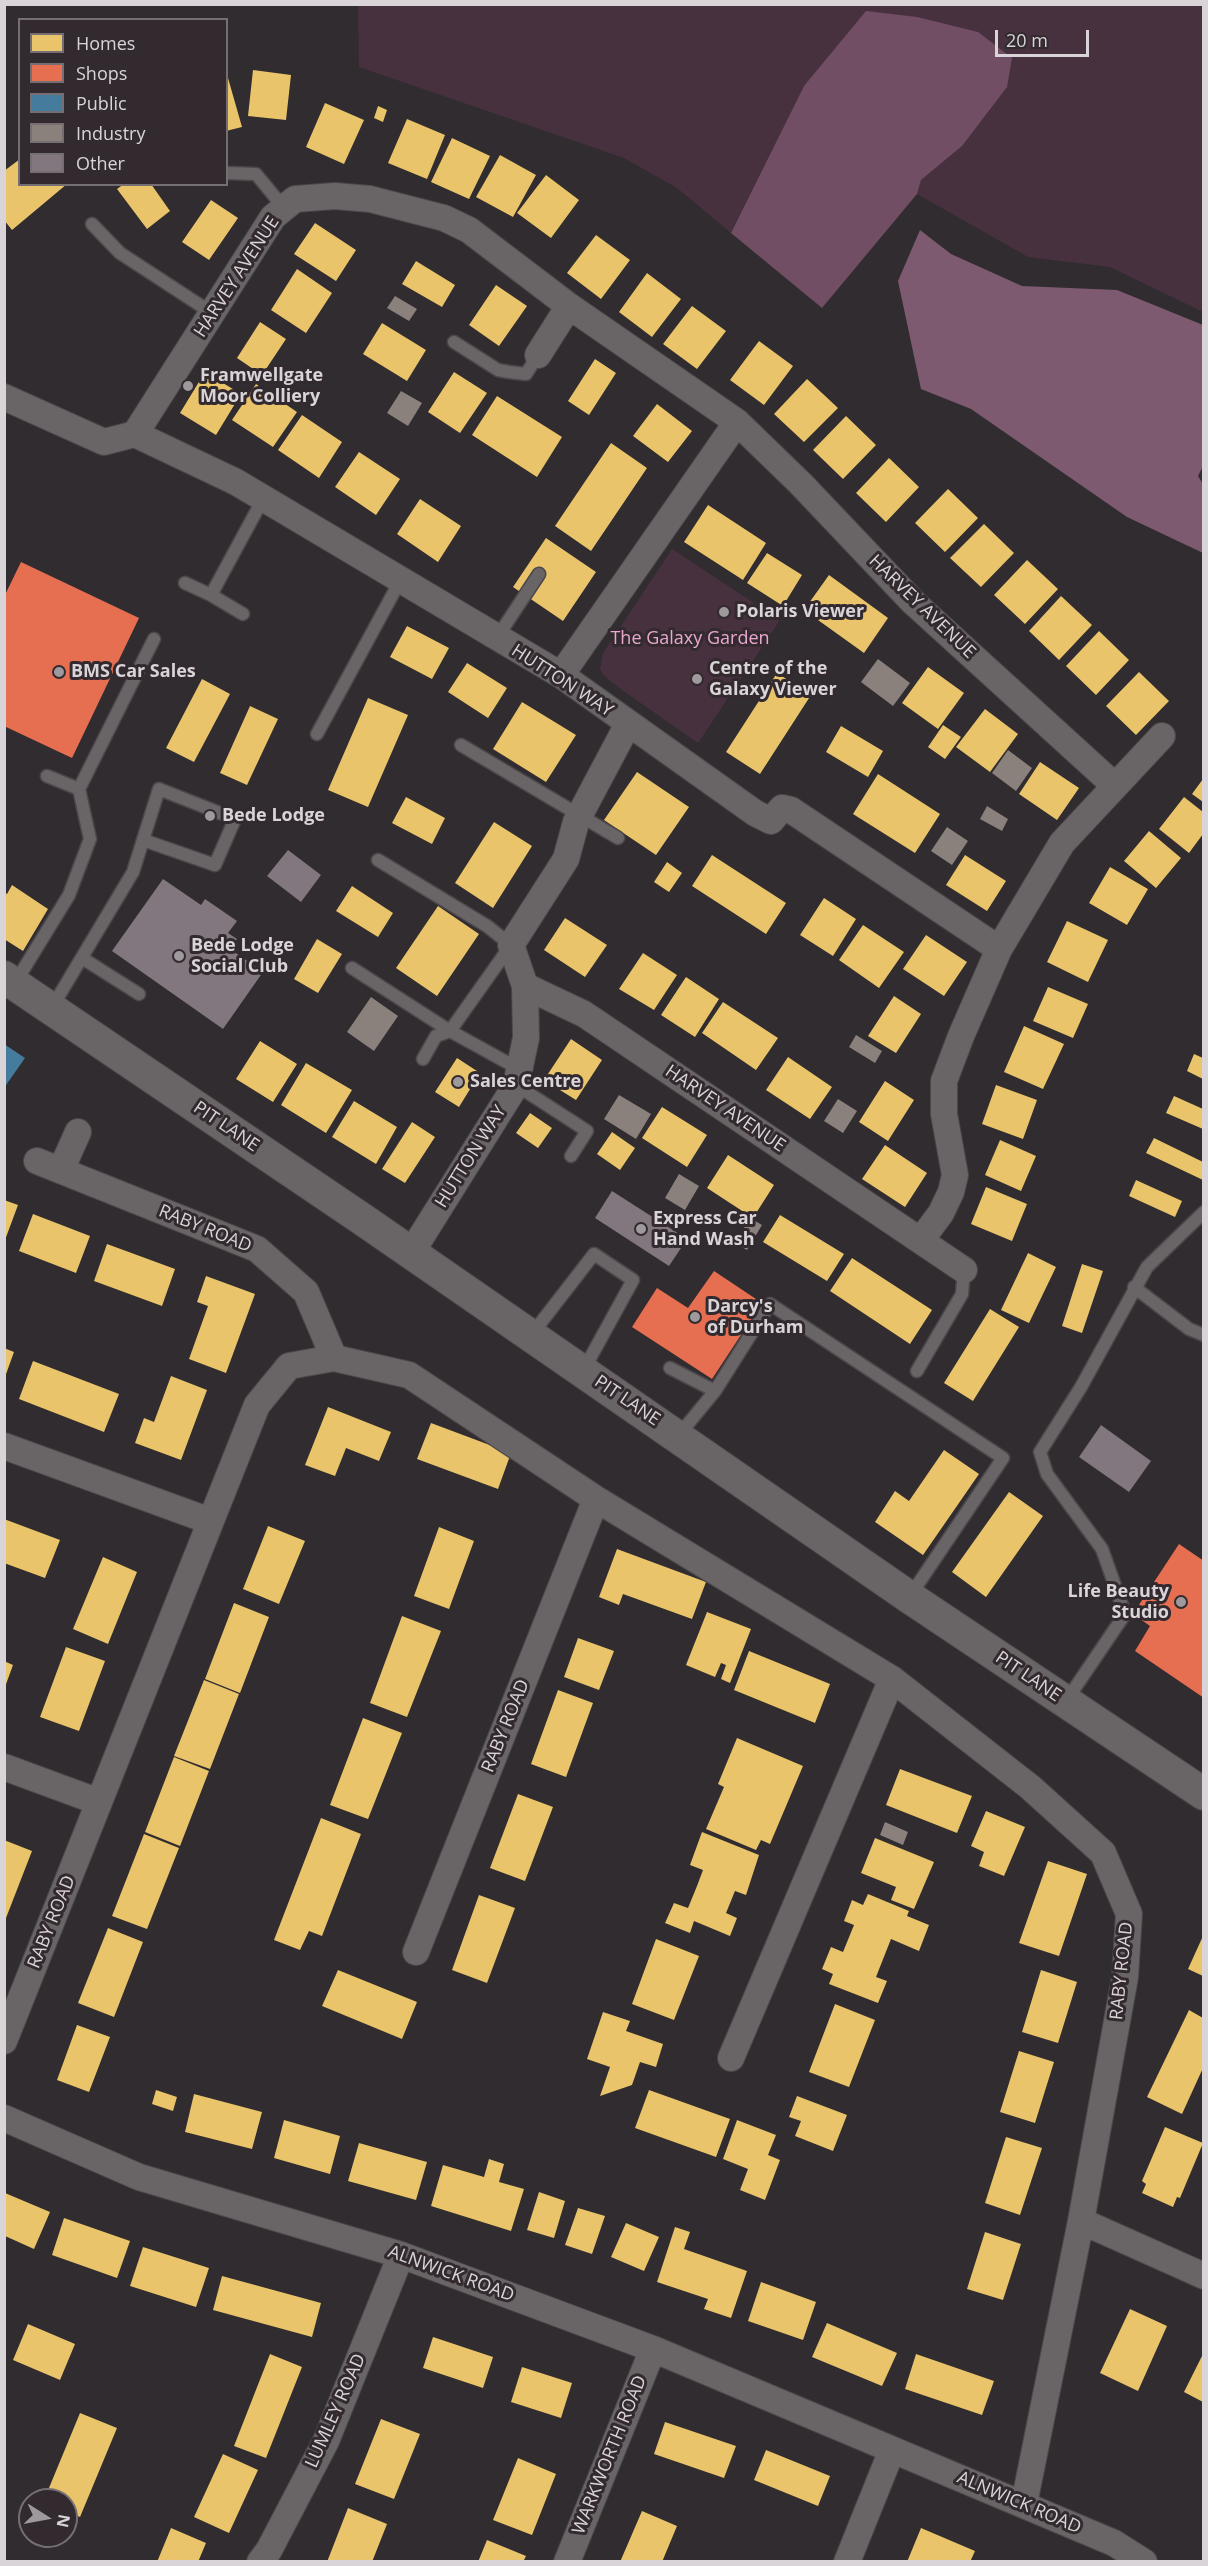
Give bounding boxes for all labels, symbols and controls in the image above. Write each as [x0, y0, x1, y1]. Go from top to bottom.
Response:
legend [18, 18, 228, 186]
scale bar [998, 18, 1092, 56]
text: 20 m [1006, 28, 1048, 52]
text: Homes [76, 31, 135, 55]
text: Shops [76, 61, 127, 85]
text: Public [76, 91, 127, 115]
text: Industry [76, 121, 146, 145]
text: Other [76, 151, 125, 175]
street label: HARVEY AVENUE [190, 212, 284, 342]
place label: Framwellgate Moor Colliery [200, 365, 323, 407]
marker: Framwellgate Moor Colliery [181, 379, 195, 393]
street label: HARVEY AVENUE [864, 551, 980, 663]
place label: Polaris Viewer [736, 601, 864, 623]
marker: Polaris Viewer [717, 605, 731, 619]
park label: The Galaxy Garden [610, 628, 770, 650]
street label: HUTTON WAY [507, 640, 617, 722]
place label: Centre of the Galaxy Viewer [709, 658, 837, 700]
place label: BMS Car Sales [71, 661, 196, 683]
marker: BMS Car Sales [52, 665, 66, 679]
marker: Centre of the Galaxy Viewer [690, 672, 704, 686]
place label: Bede Lodge [222, 805, 325, 827]
marker: Bede Lodge [203, 809, 217, 823]
place label: Bede Lodge Social Club [191, 935, 294, 978]
marker: Bede Lodge Social Club [172, 949, 186, 963]
street label: HARVEY AVENUE [661, 1061, 789, 1157]
place label: Sales Centre [470, 1071, 581, 1093]
marker: Sales Centre [451, 1075, 465, 1089]
street label: PIT LANE [189, 1097, 263, 1157]
street label: HUTTON WAY [431, 1102, 511, 1212]
street label: RABY ROAD [155, 1201, 255, 1257]
place label: Express Car Hand Wash [653, 1208, 757, 1250]
marker: Express Car Hand Wash [634, 1222, 648, 1236]
place label: Darcy's of Durham [707, 1296, 803, 1338]
marker: Darcy's of Durham [688, 1310, 702, 1324]
street label: PIT LANE [590, 1371, 664, 1431]
place label: Life Beauty Studio [1068, 1581, 1169, 1624]
marker: Life Beauty Studio [1174, 1595, 1188, 1609]
street label: PIT LANE [991, 1647, 1065, 1707]
street label: RABY ROAD [478, 1676, 534, 1776]
street label: RABY ROAD [24, 1872, 80, 1972]
street label: RABY ROAD [1106, 1921, 1138, 2021]
street label: ALNWICK ROAD [385, 2241, 517, 2307]
street label: LUMLEY ROAD [301, 2351, 371, 2471]
street label: WARKWORTH ROAD [568, 2372, 652, 2538]
street label: ALNWICK ROAD [954, 2467, 1084, 2539]
north arrow [18, 2488, 78, 2548]
text: N [52, 2513, 76, 2530]

